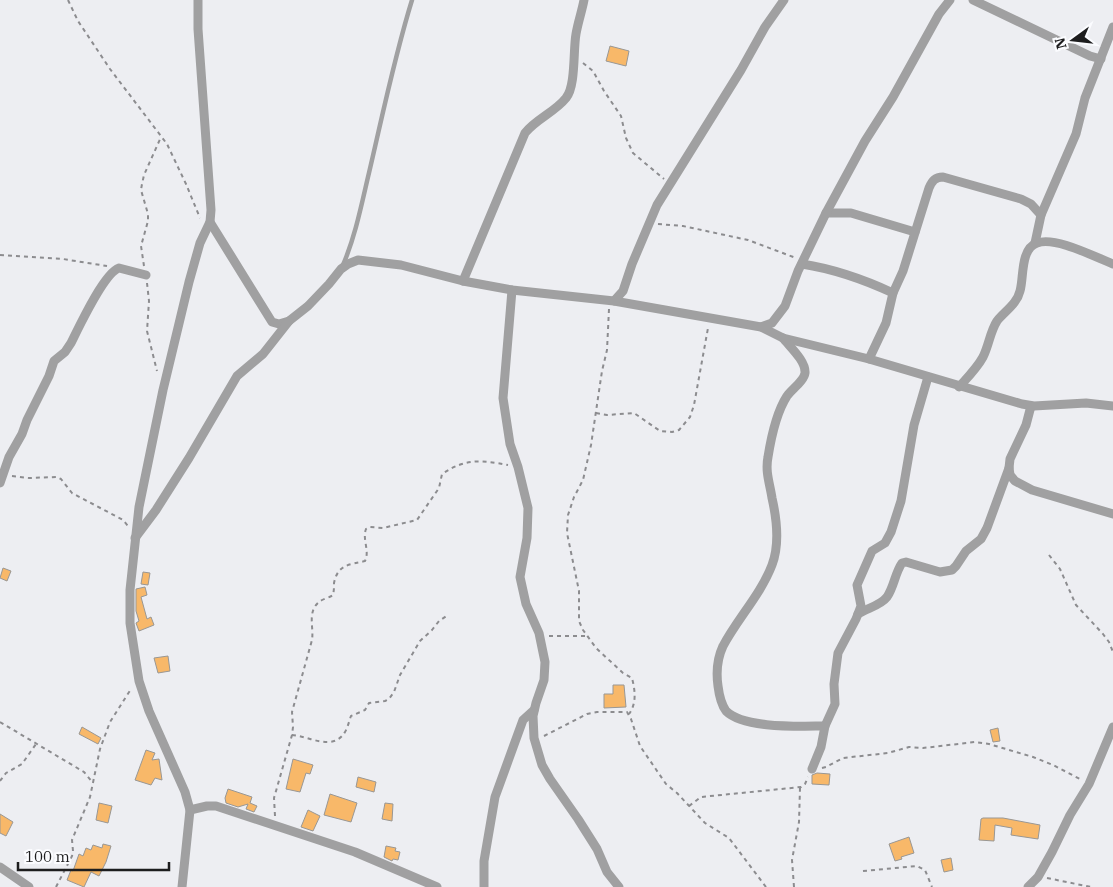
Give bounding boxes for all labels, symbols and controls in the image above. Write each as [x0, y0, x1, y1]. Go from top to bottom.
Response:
north arrow [1048, 15, 1098, 65]
text: N [1050, 36, 1071, 51]
scale bar [18, 840, 169, 872]
text: 100 m [25, 847, 70, 866]

